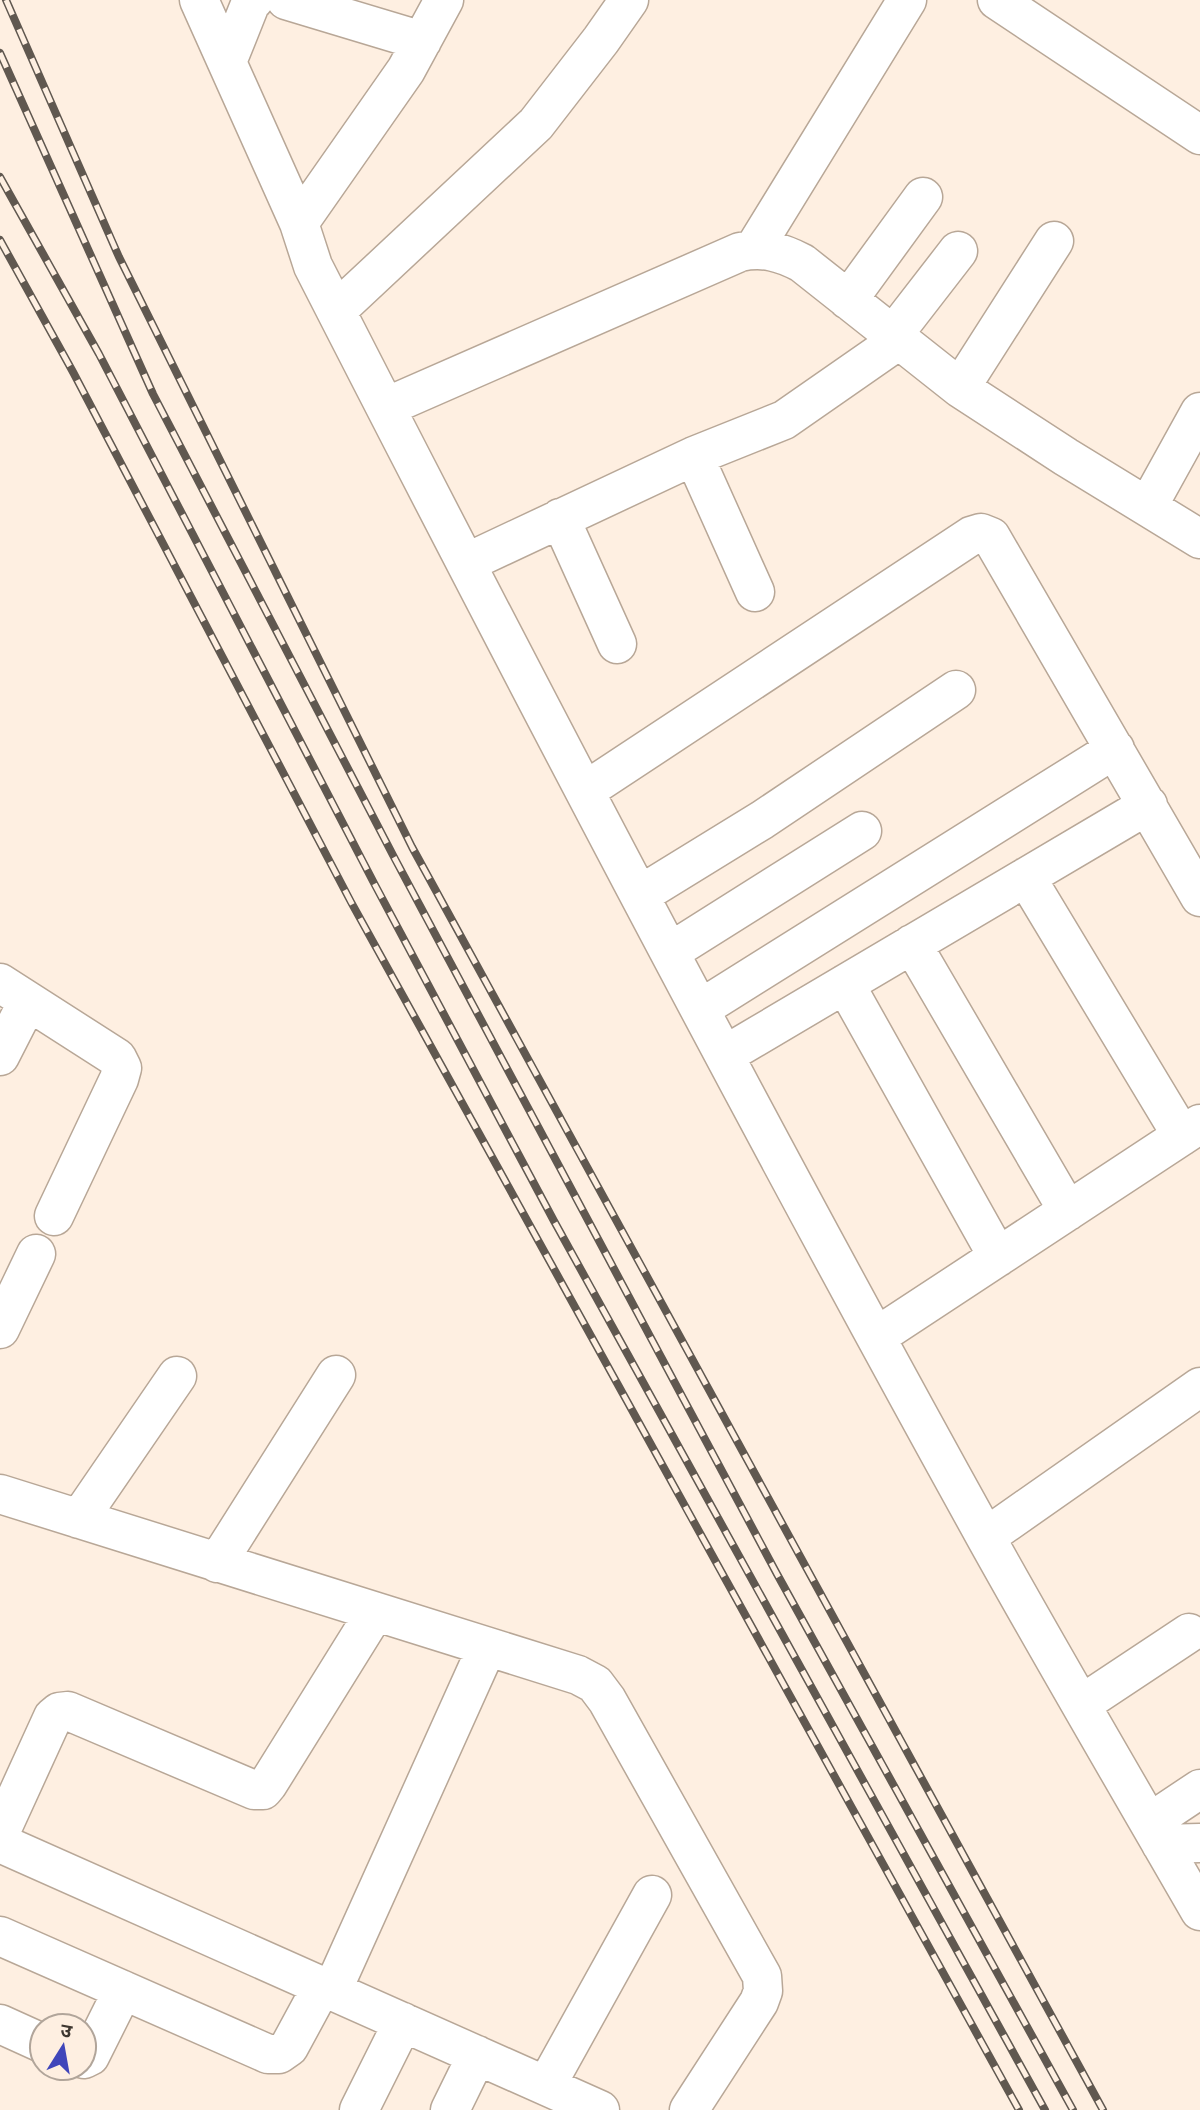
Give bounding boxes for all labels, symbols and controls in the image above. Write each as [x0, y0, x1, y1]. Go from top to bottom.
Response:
north arrow [28, 2012, 98, 2082]
text: उ [58, 2017, 75, 2044]

